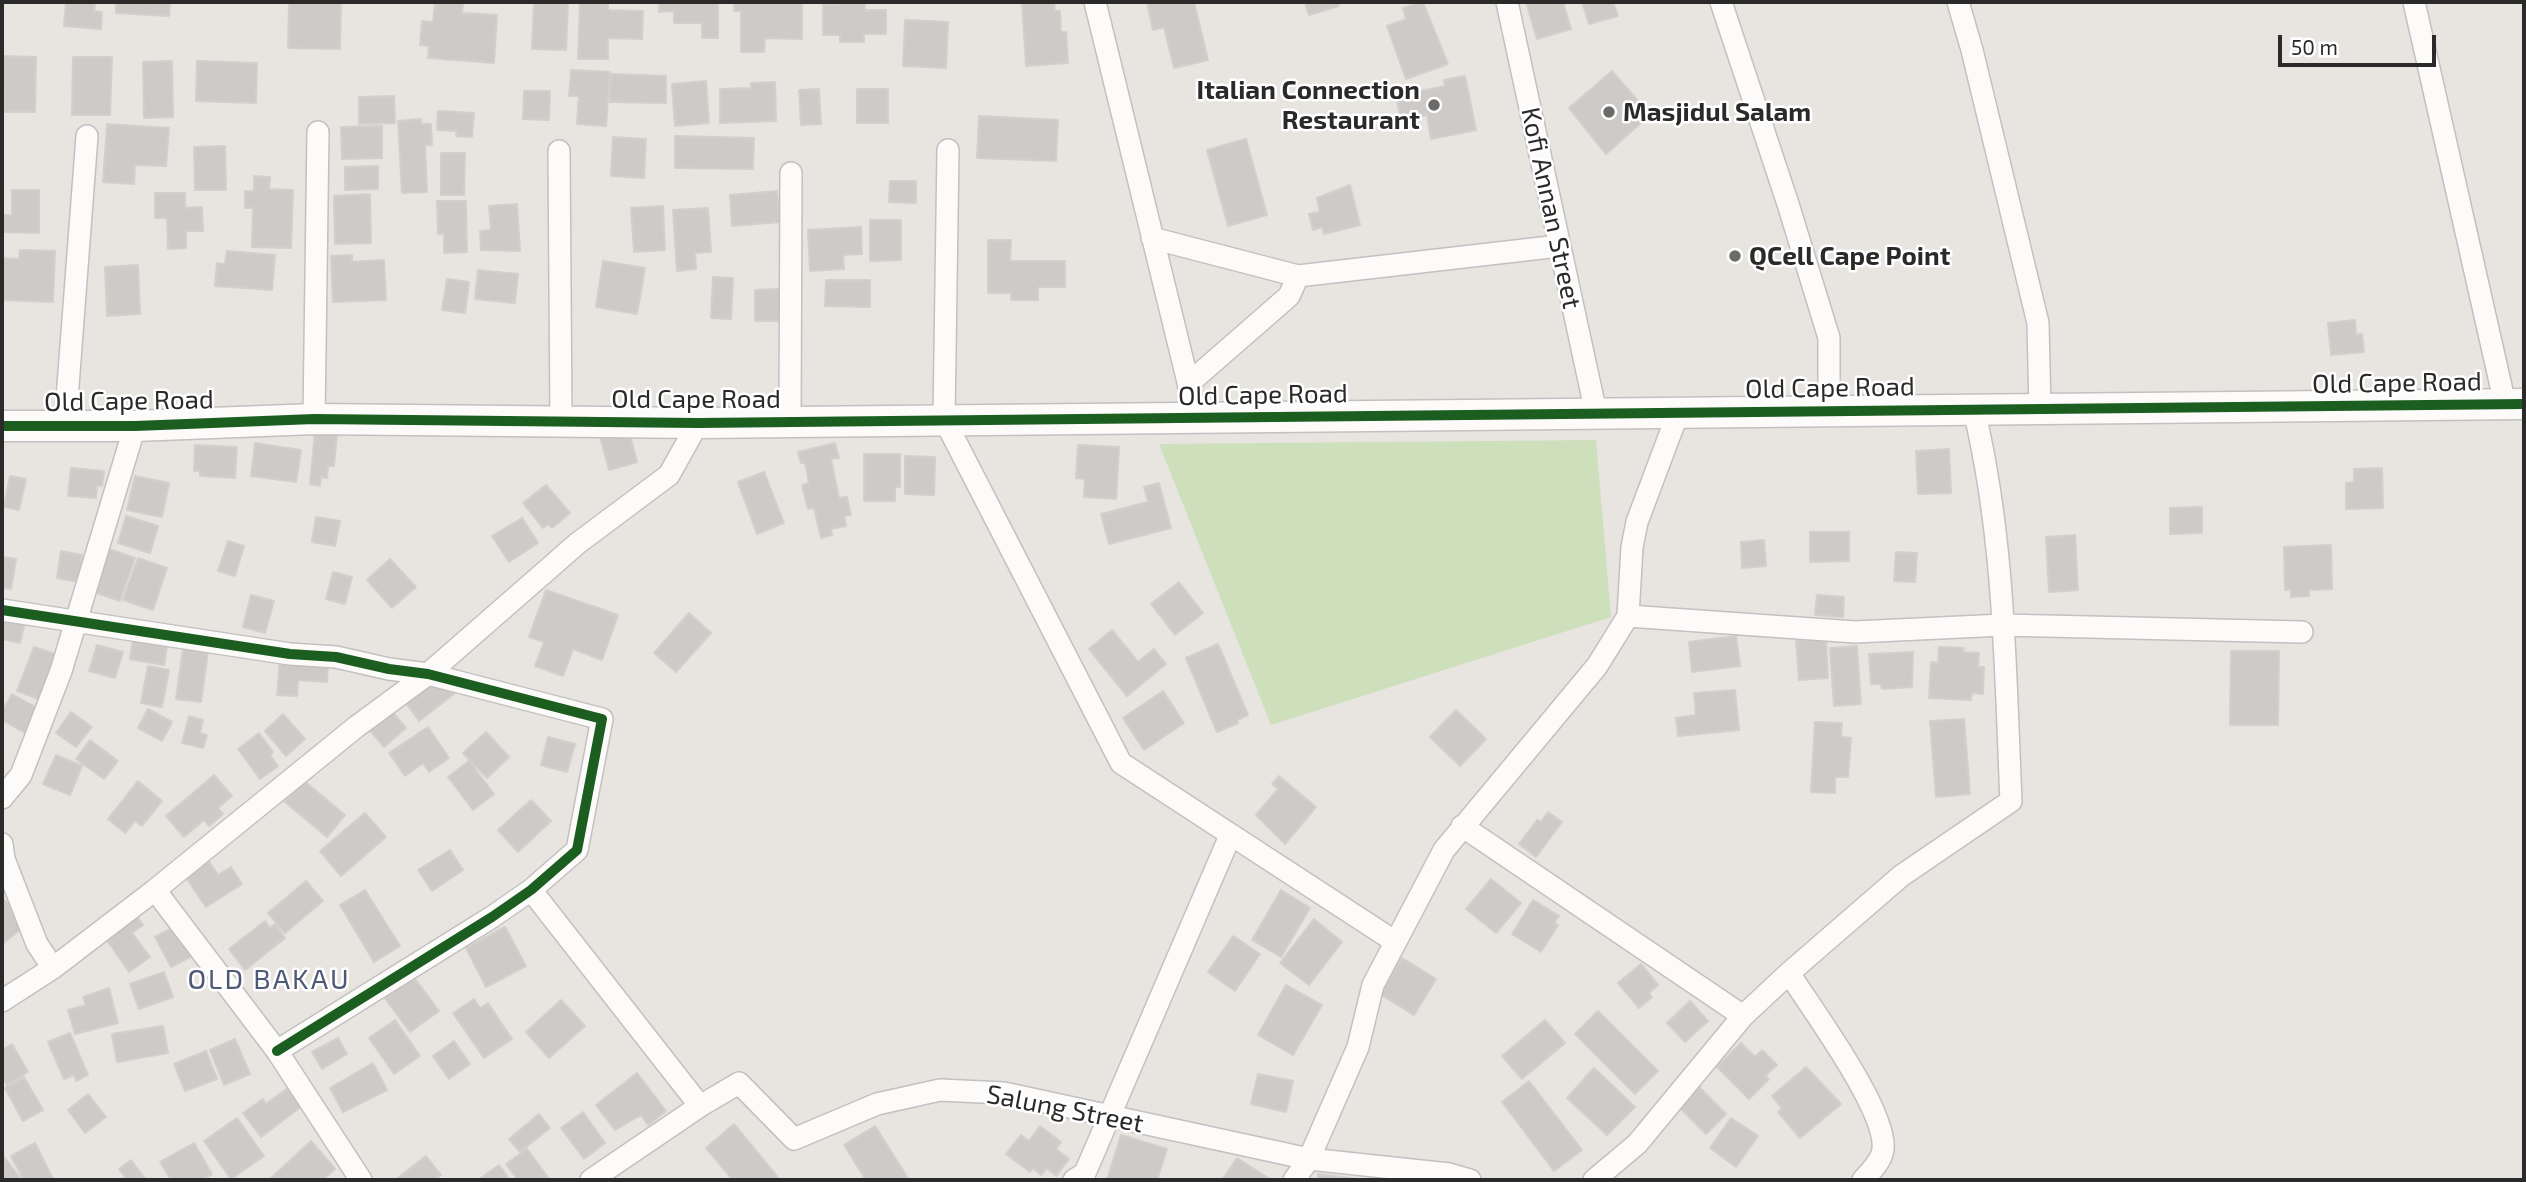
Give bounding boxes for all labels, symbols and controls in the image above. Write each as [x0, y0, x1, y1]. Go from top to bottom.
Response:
scale bar [2281, 21, 2438, 65]
text: 50 m [2291, 34, 2338, 59]
place label: Italian Connection Restaurant [1197, 74, 1420, 136]
place label: Masjidul Salam [1623, 96, 1811, 128]
marker: Italian Connection Restaurant [1426, 97, 1442, 113]
street label: Kofi Annan Street [1514, 104, 1588, 312]
marker: Masjidul Salam [1601, 104, 1617, 120]
place label: QCell Cape Point [1749, 240, 1950, 272]
marker: QCell Cape Point [1727, 248, 1743, 264]
street label: Old Cape Road [2312, 366, 2482, 400]
street label: Old Cape Road [1745, 371, 1915, 405]
street label: Old Cape Road [1178, 378, 1348, 412]
street label: Old Cape Road [611, 383, 781, 415]
street label: Old Cape Road [44, 384, 214, 418]
district label: OLD BAKAU [189, 963, 349, 997]
street label: Salung Street [984, 1079, 1146, 1139]

